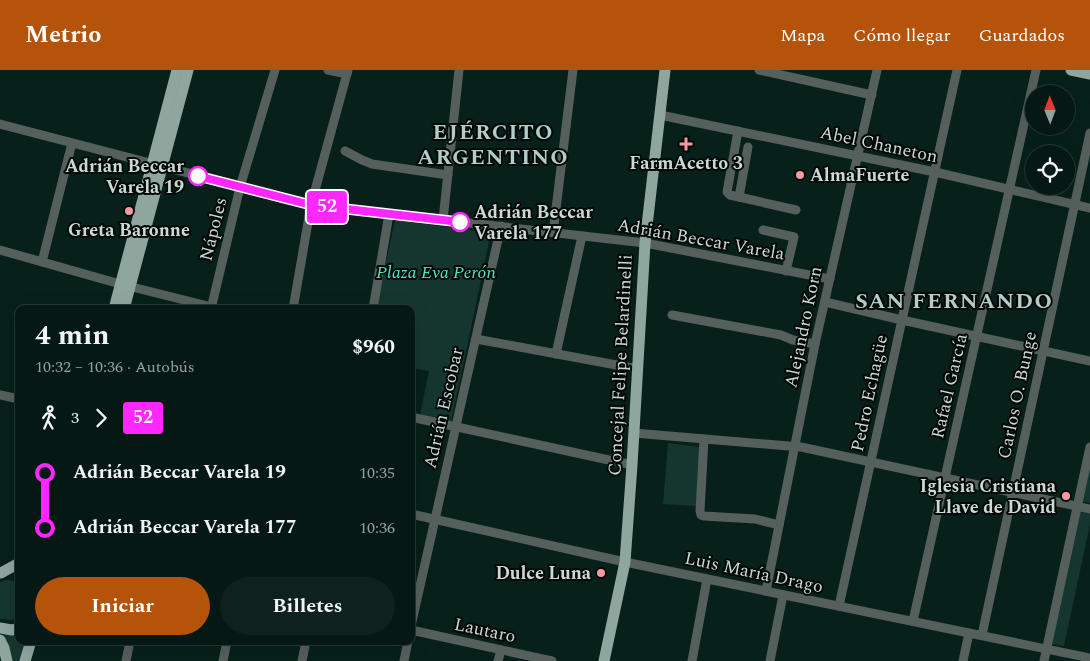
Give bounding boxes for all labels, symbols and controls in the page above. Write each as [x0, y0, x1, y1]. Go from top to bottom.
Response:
text: Metrio [25, 17, 101, 53]
text: Mapa [780, 22, 825, 49]
text: Cómo llegar [853, 22, 951, 49]
text: Guardados [979, 22, 1065, 49]
north arrow [1025, 85, 1075, 135]
map controls [1025, 85, 1075, 195]
district label: EJÉRCITO ARGENTINO [417, 116, 569, 174]
street label: Abel Chaneton [817, 119, 940, 170]
marker: FarmAcetto 3 [680, 138, 692, 150]
button: locate [1025, 145, 1075, 195]
place label: FarmAcetto 3 [629, 150, 743, 177]
place label: Adrián Beccar Varela 19 [65, 153, 184, 201]
place label: AlmaFuerte [810, 162, 910, 189]
marker: Adrián Beccar Varela 19 [188, 166, 208, 186]
marker: AlmaFuerte [794, 169, 806, 181]
line badge: 52 [304, 191, 350, 223]
text: 52 [317, 193, 337, 220]
street label: Nápoles [193, 194, 234, 264]
place label: Adrián Beccar Varela 177 [474, 199, 593, 247]
marker: Greta Baronne [123, 205, 135, 217]
street label: Adrián Beccar Varela [615, 211, 787, 268]
marker: Adrián Beccar Varela 177 [450, 212, 470, 232]
place label: Greta Baronne [68, 217, 190, 244]
street label: Concejal Felipe Belardinelli [601, 254, 640, 476]
park label: Plaza Eva Perón [376, 259, 497, 286]
street label: Alejandro Korn [777, 264, 830, 390]
district label: SAN FERNANDO [855, 285, 1053, 318]
text: 4 min [35, 314, 110, 357]
street label: Carlos O. Bunge [991, 329, 1044, 461]
street label: Rafael García [924, 331, 975, 441]
street label: Pedro Echagüe [844, 332, 895, 454]
text: $960 [352, 333, 395, 362]
street label: Adrián Escobar [416, 345, 471, 471]
text: 10:32 – 10:36 · Autobús [35, 355, 195, 379]
icon: walk [35, 404, 63, 432]
icon: forward [87, 404, 115, 432]
text: 52 [133, 404, 153, 431]
text: 3 [71, 406, 79, 430]
text: Adrián Beccar Varela 19 [73, 458, 286, 487]
text: 10:35 [359, 461, 395, 485]
place label: Iglesia Cristiana Llave de David [920, 473, 1057, 521]
marker: Iglesia Cristiana Llave de David [1060, 490, 1072, 502]
text: Adrián Beccar Varela 177 [73, 513, 297, 542]
text: 10:36 [359, 516, 395, 540]
street label: Luis María Drago [682, 545, 826, 600]
place label: Dulce Luna [495, 560, 592, 587]
marker: Dulce Luna [595, 567, 607, 579]
button: Iniciar [35, 577, 210, 635]
button: Billetes [220, 577, 395, 635]
street label: Lautaro [452, 611, 518, 650]

